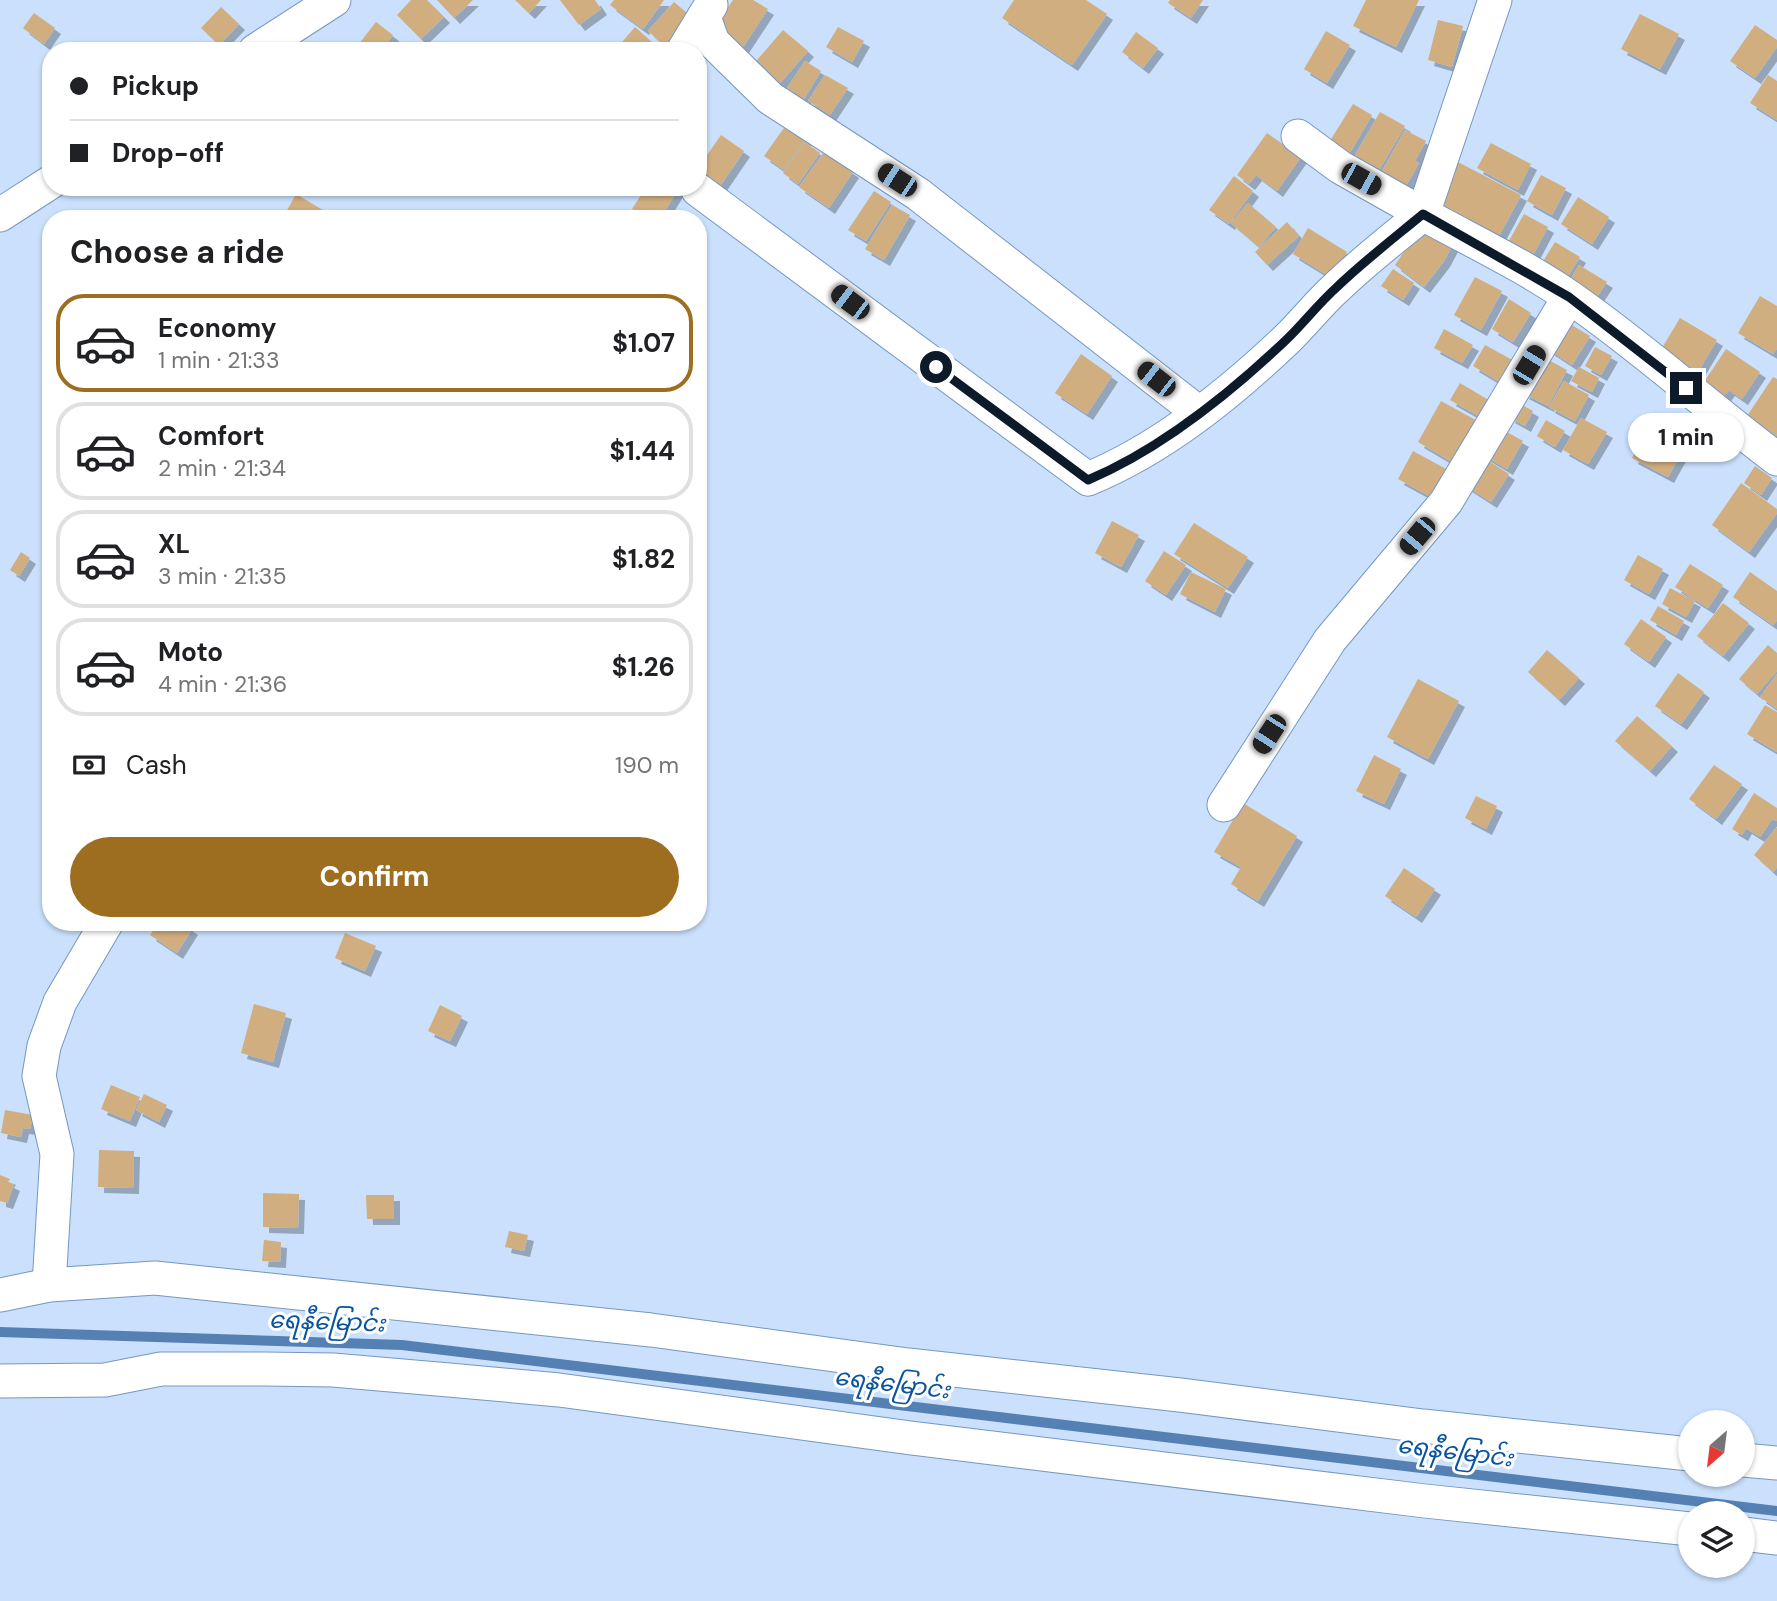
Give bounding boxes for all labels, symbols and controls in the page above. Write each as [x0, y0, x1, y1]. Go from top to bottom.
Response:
text: Pickup [112, 69, 199, 103]
text: Drop-off [112, 136, 224, 170]
car [874, 160, 921, 200]
car [1338, 160, 1385, 198]
text: Choose a ride [70, 231, 285, 273]
car [827, 281, 874, 323]
text: Economy [158, 311, 276, 345]
icon: car [74, 312, 137, 375]
text: $1.07 [612, 326, 675, 360]
car [1510, 342, 1549, 388]
text: 1 min · 21:33 [158, 345, 280, 375]
route start [920, 351, 952, 383]
car [1133, 358, 1180, 400]
route end [1670, 372, 1702, 404]
callout: 1 min [1628, 412, 1744, 462]
text: Comfort [158, 419, 264, 453]
icon: car [74, 420, 137, 483]
text: 1 min [1658, 422, 1714, 452]
text: $1.44 [609, 434, 675, 468]
text: 2 min · 21:34 [158, 453, 286, 483]
car [1396, 513, 1439, 559]
text: XL [158, 527, 190, 561]
icon: car [74, 528, 137, 591]
text: $1.82 [612, 542, 675, 576]
text: 3 min · 21:35 [158, 561, 286, 591]
text: Moto [158, 635, 223, 669]
icon: car [74, 636, 137, 699]
text: $1.26 [612, 650, 675, 684]
text: 4 min · 21:36 [158, 669, 287, 699]
car [1249, 711, 1290, 757]
icon: cash [70, 746, 108, 784]
text: Cash [126, 748, 187, 782]
text: 190 m [615, 750, 679, 780]
button: Confirm [70, 837, 679, 917]
water label: ရေနီမြောင်း [268, 1302, 387, 1344]
water label: ရေနီမြောင်း [832, 1360, 953, 1411]
north arrow [1678, 1410, 1755, 1488]
map controls [1678, 1410, 1755, 1578]
water label: ရေနီမြောင်း [1395, 1428, 1516, 1479]
button: layers [1678, 1501, 1755, 1578]

